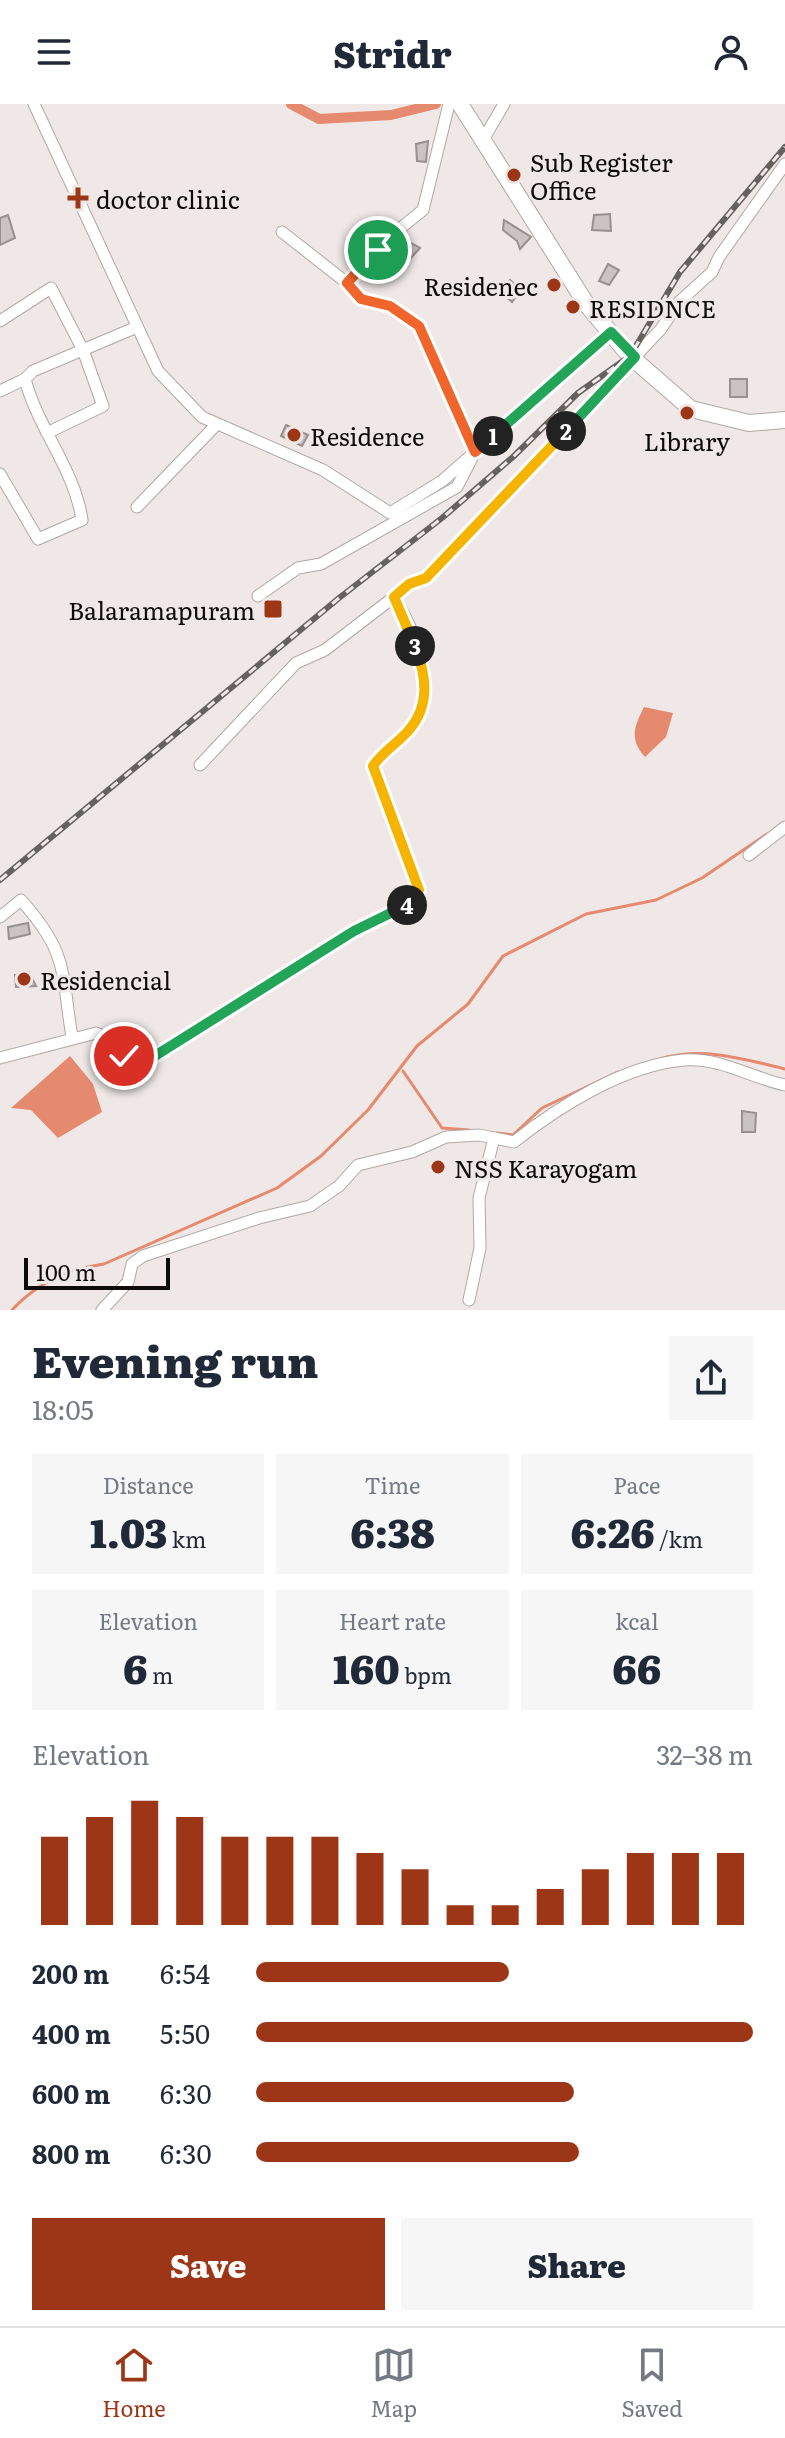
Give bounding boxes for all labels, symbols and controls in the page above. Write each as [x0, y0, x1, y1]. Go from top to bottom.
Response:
text: Stridr [333, 26, 452, 79]
icon: menu [32, 30, 76, 74]
icon: person [709, 30, 753, 74]
place label: Sub Register Office [530, 144, 673, 207]
marker: Sub Register Office [505, 166, 523, 184]
place label: doctor clinic [96, 181, 240, 216]
marker: doctor clinic [67, 187, 89, 209]
pin [344, 216, 412, 284]
icon: arrive [356, 228, 400, 272]
place label: Residenec [424, 268, 538, 303]
marker: Residenec [545, 276, 563, 294]
place label: RESIDNCE [589, 290, 716, 325]
marker: RESIDNCE [564, 298, 582, 316]
marker: Library [678, 404, 696, 422]
pin: 2 [546, 411, 586, 451]
text: 2 [560, 414, 572, 447]
pin: 1 [473, 416, 513, 456]
place label: Residence [310, 418, 424, 453]
text: 1 [488, 419, 498, 452]
place label: Library [644, 423, 730, 458]
marker: Residence [285, 426, 303, 444]
place label: Balaramapuram [68, 592, 255, 627]
marker: Balaramapuram [262, 598, 284, 620]
pin: 3 [395, 626, 435, 666]
text: 3 [409, 629, 421, 662]
pin: 4 [387, 885, 427, 925]
text: 4 [400, 888, 414, 921]
place label: Residencial [40, 962, 171, 997]
marker: Residencial [15, 970, 33, 988]
pin [90, 1022, 158, 1090]
icon: check [102, 1034, 146, 1078]
place label: NSS Karayogam [454, 1150, 637, 1185]
marker: NSS Karayogam [429, 1158, 447, 1176]
scale bar [24, 1254, 170, 1290]
text: 100 m [36, 1255, 96, 1288]
text: Evening run [32, 1326, 318, 1392]
button: share [669, 1336, 753, 1420]
text: 18:05 [32, 1389, 94, 1428]
text: Distance [103, 1468, 194, 1501]
text: Time [365, 1468, 420, 1501]
text: Pace [613, 1468, 660, 1501]
text: 1.03 [90, 1501, 167, 1560]
text: 6:38 [350, 1501, 435, 1560]
text: 6:26 [571, 1501, 655, 1560]
text: km [167, 1522, 206, 1555]
text: /km [655, 1522, 703, 1555]
text: Elevation [98, 1604, 198, 1637]
text: Heart rate [339, 1604, 446, 1637]
text: kcal [615, 1604, 659, 1637]
text: 6 [123, 1637, 148, 1696]
text: 160 [333, 1637, 400, 1696]
text: 66 [612, 1637, 661, 1696]
text: m [148, 1658, 173, 1691]
text: bpm [400, 1658, 452, 1691]
text: Elevation [32, 1734, 150, 1773]
text: 32–38 m [656, 1734, 753, 1773]
text: 200 m [32, 1953, 109, 1992]
text: 6:54 [160, 1953, 210, 1992]
text: 400 m [32, 2013, 111, 2052]
text: 5:50 [160, 2013, 210, 2052]
text: 600 m [32, 2073, 110, 2112]
text: 6:30 [160, 2073, 211, 2112]
text: 800 m [32, 2133, 110, 2172]
text: 6:30 [160, 2133, 211, 2172]
button: Save [32, 2218, 385, 2310]
button: Share [401, 2218, 753, 2310]
tab: Home [102, 2343, 166, 2424]
tab: Map [370, 2343, 417, 2424]
tab: Saved [621, 2343, 683, 2424]

